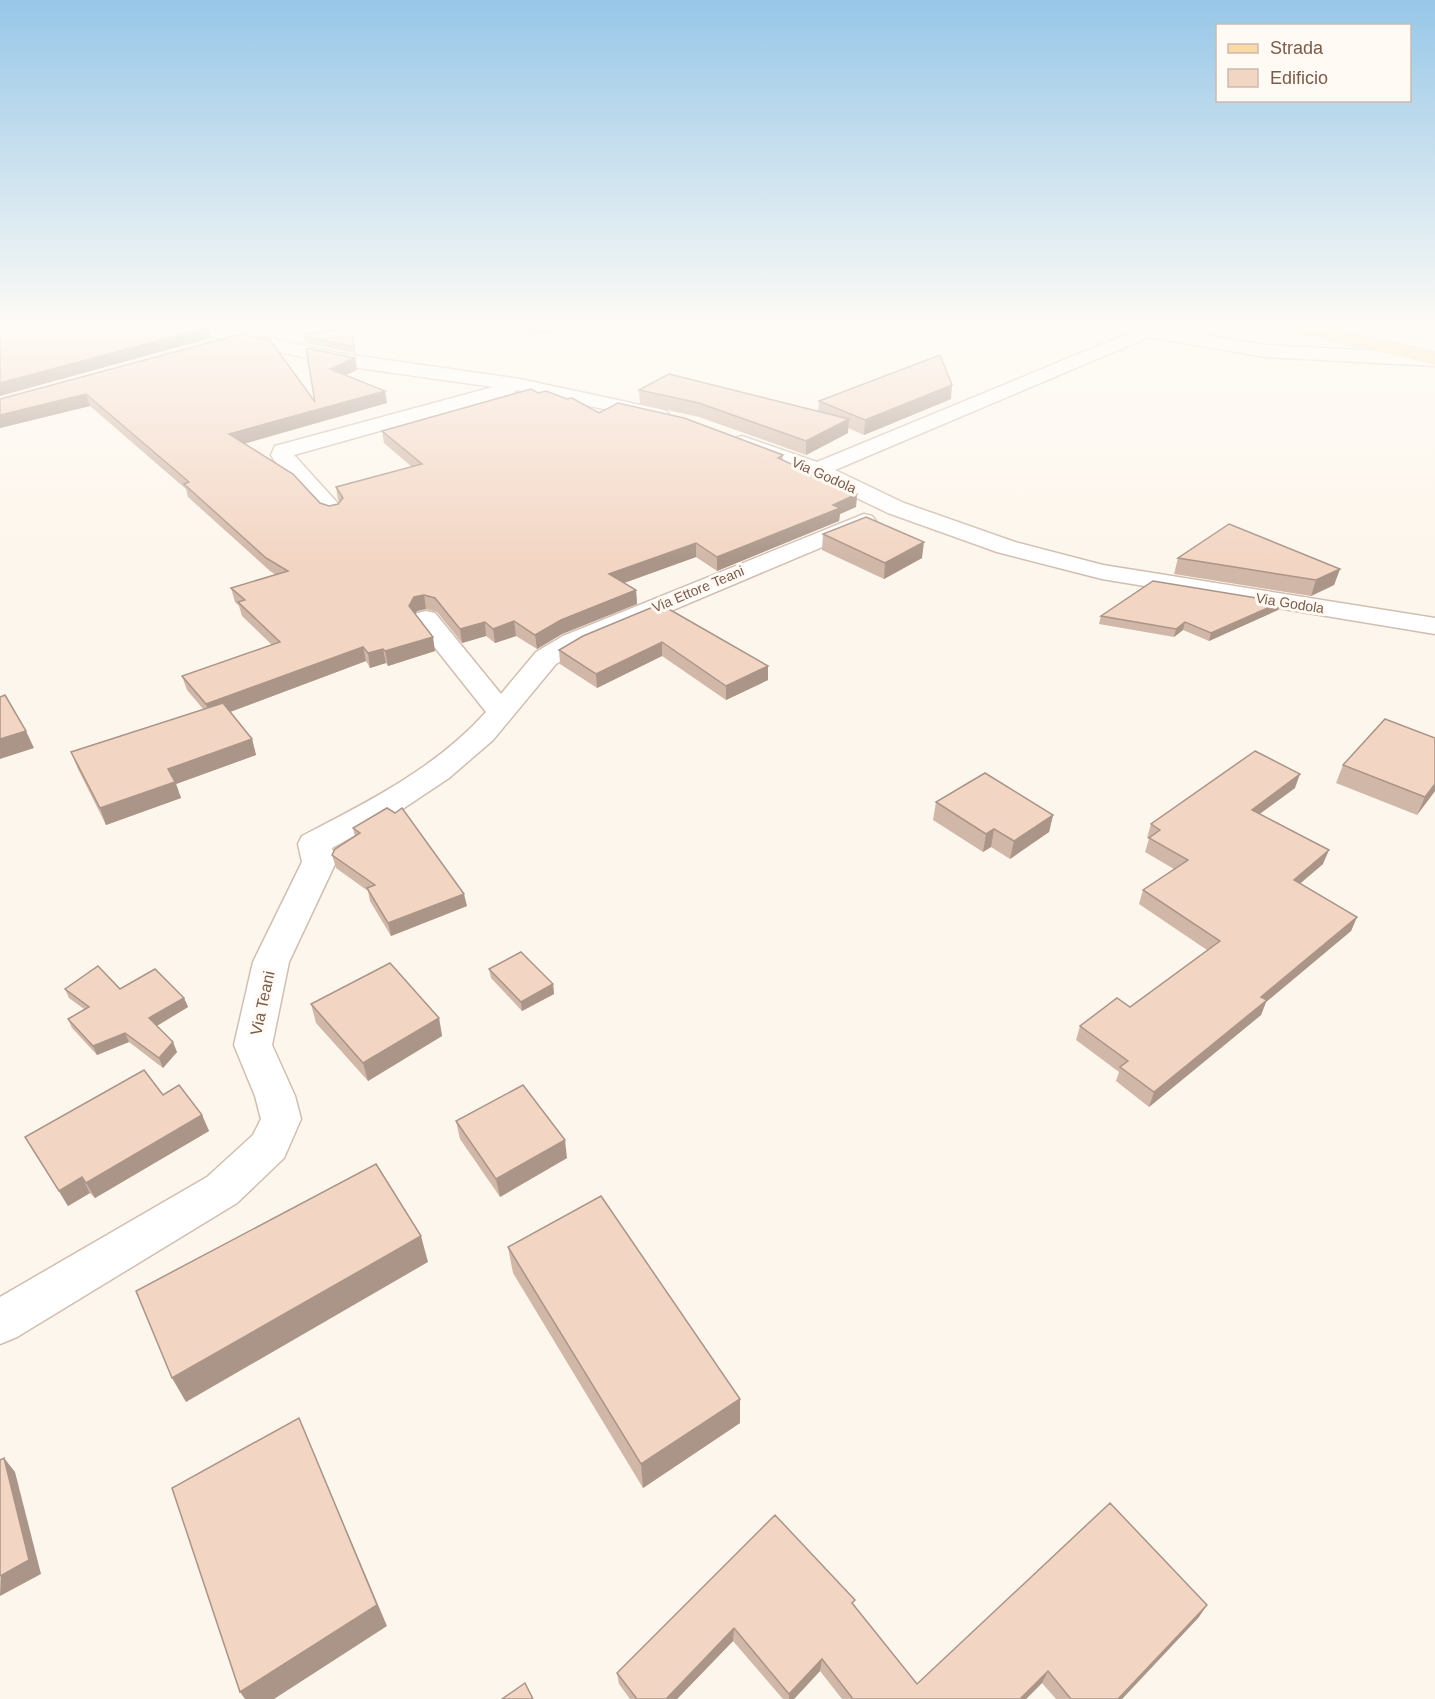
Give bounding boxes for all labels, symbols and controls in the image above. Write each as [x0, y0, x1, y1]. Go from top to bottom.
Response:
legend [1216, 24, 1411, 102]
text: Strada [1270, 38, 1324, 58]
text: Edificio [1270, 68, 1328, 88]
street label: Via Godola [789, 454, 859, 496]
street label: Via Ettore Teani [650, 562, 746, 616]
street label: Via Godola [1255, 590, 1326, 616]
street label: Via Teani [247, 969, 278, 1037]

